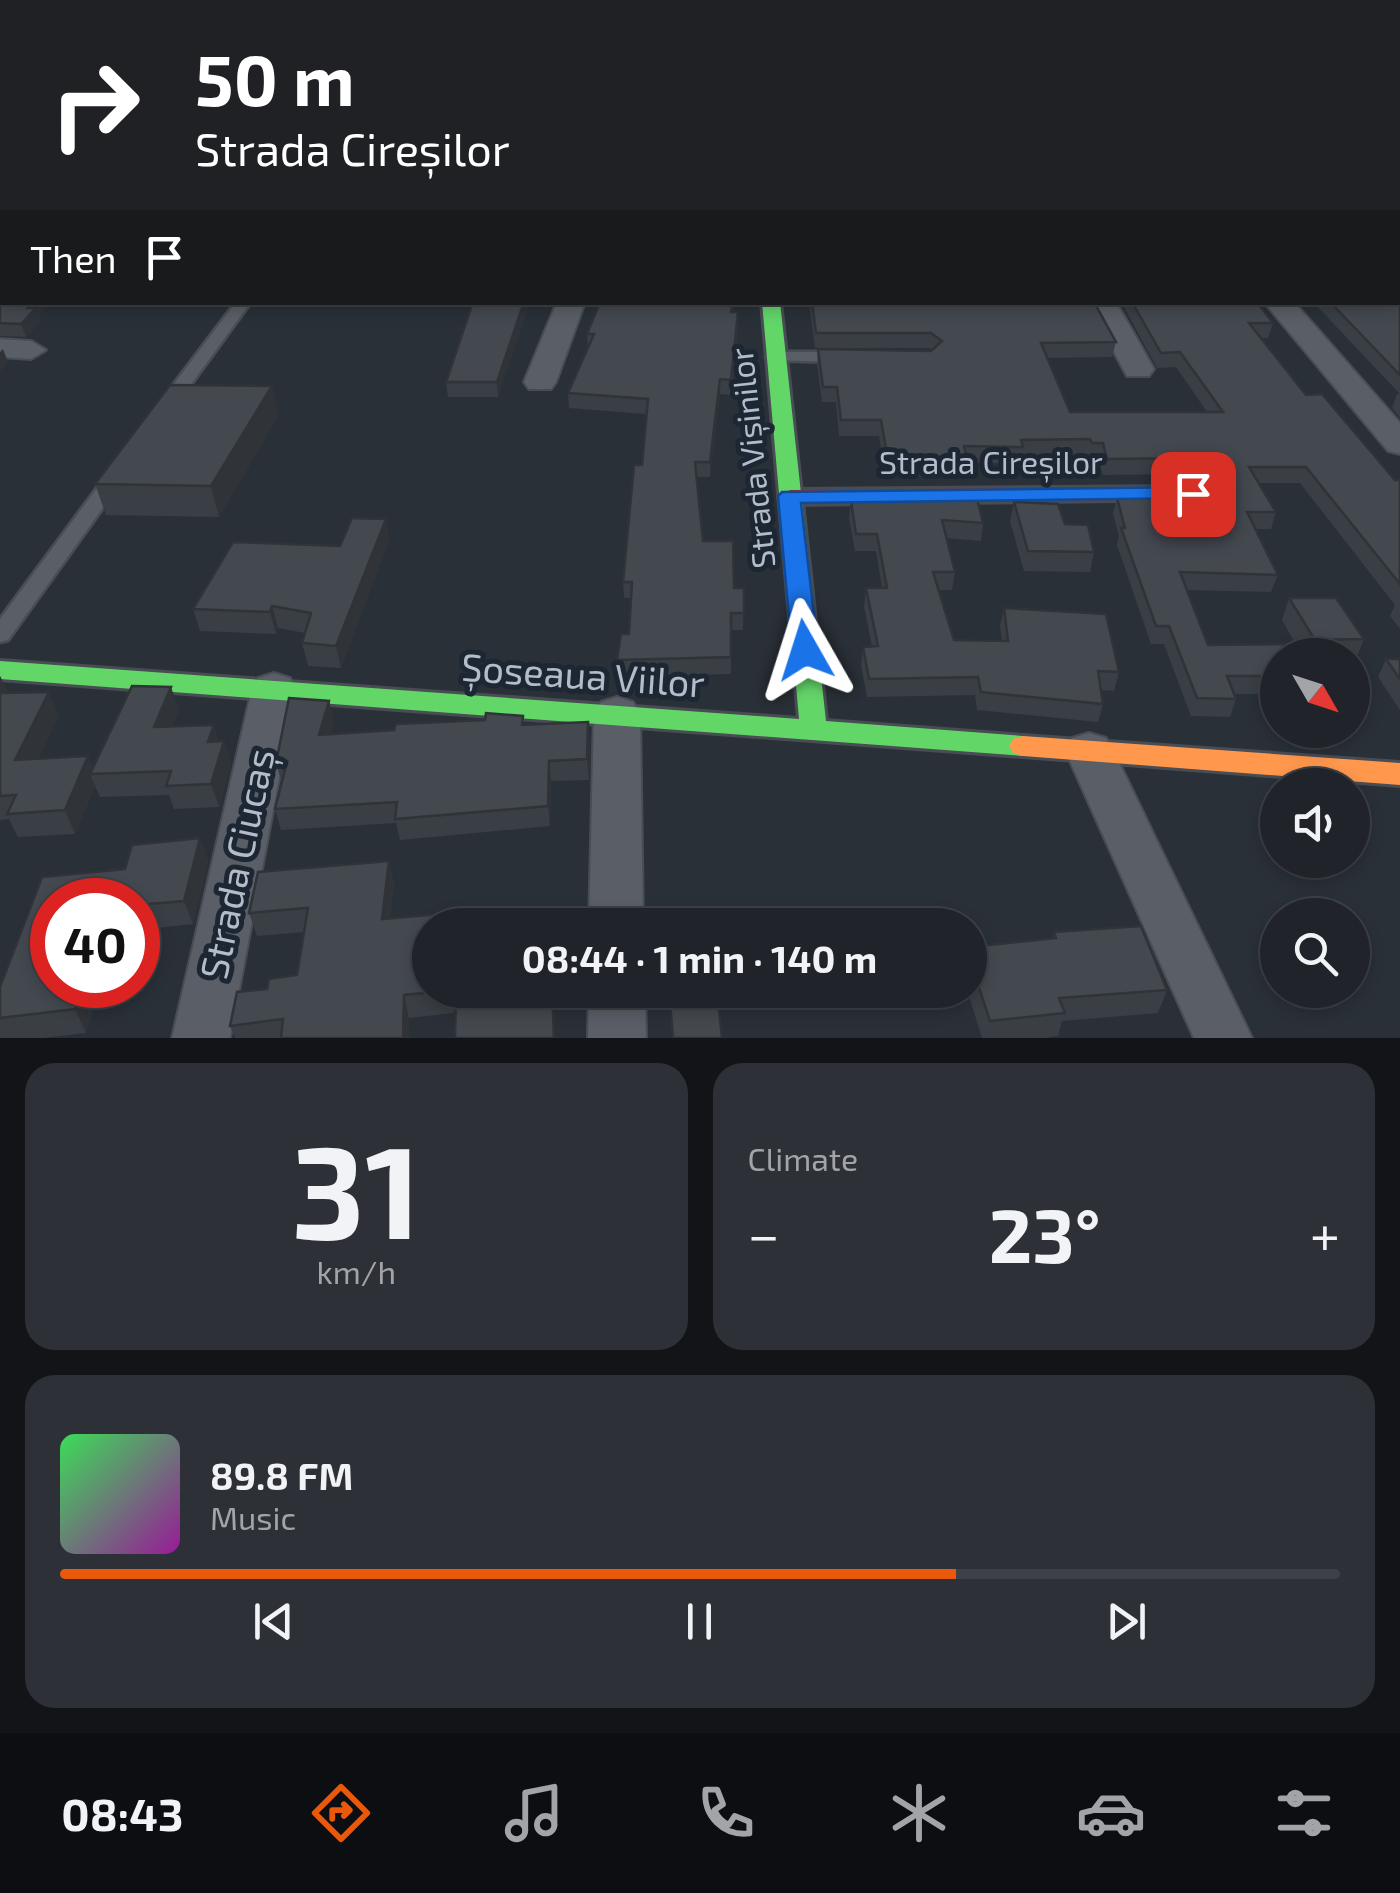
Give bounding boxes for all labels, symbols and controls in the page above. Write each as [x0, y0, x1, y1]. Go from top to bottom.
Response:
text: 50 m [195, 36, 355, 120]
icon: right [30, 40, 160, 170]
text: Strada Cireșilor [195, 121, 510, 175]
icon: arrive [137, 230, 192, 285]
text: Then [30, 235, 117, 281]
street label: Strada Vișinilor [721, 346, 784, 570]
street label: Strada Cireșilor [879, 442, 1103, 483]
pin [1151, 452, 1236, 537]
icon: arrive [1166, 467, 1221, 522]
position arrow [753, 598, 857, 702]
north arrow [1260, 638, 1370, 748]
map controls [1260, 638, 1370, 1008]
street label: Șoseaua Viilor [460, 643, 706, 708]
street label: Strada Ciucaș [189, 744, 286, 984]
button: sound [1260, 768, 1370, 878]
speed limit sign: 40 [30, 878, 160, 1008]
button: search [1260, 898, 1370, 1008]
text: 08:44 · 1 min · 140 m [522, 935, 877, 981]
text: 31 [291, 1109, 421, 1265]
text: Climate [748, 1139, 858, 1177]
text: 23° [989, 1188, 1101, 1278]
text: − [748, 1200, 780, 1266]
text: + [1310, 1200, 1340, 1266]
text: km/h [317, 1252, 396, 1290]
text: 89.8 FM [210, 1452, 353, 1498]
text: Music [210, 1498, 296, 1536]
icon: previous [246, 1594, 301, 1649]
icon: pause [672, 1594, 727, 1649]
icon: next [1099, 1594, 1154, 1649]
icon: directions [306, 1778, 376, 1848]
icon: music [499, 1778, 569, 1848]
icon: phone [691, 1778, 761, 1848]
icon: climate [884, 1778, 954, 1848]
icon: car [1076, 1778, 1146, 1848]
icon: filters [1269, 1778, 1339, 1848]
text: 08:43 [61, 1786, 183, 1840]

